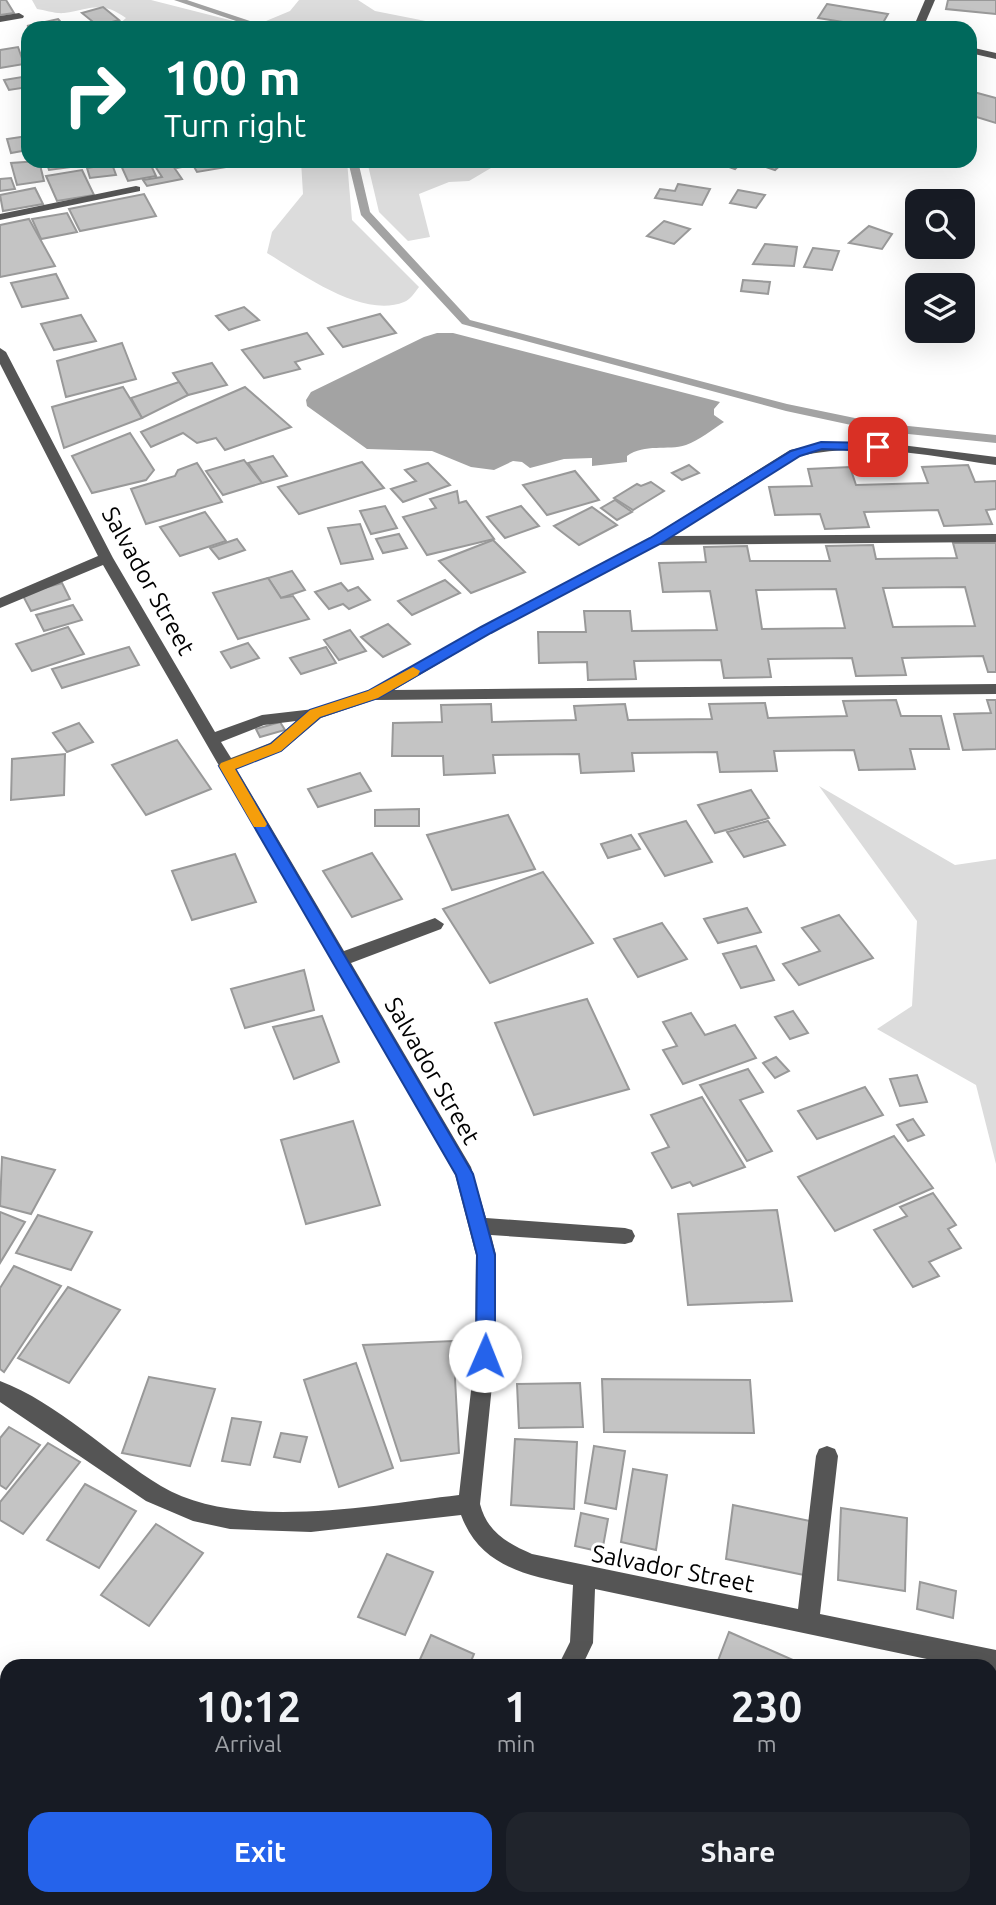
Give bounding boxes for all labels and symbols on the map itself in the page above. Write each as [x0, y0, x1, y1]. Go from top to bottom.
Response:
pin [848, 417, 908, 477]
street label: Salvador Street [97, 502, 200, 660]
street label: Salvador Street [380, 993, 486, 1149]
position arrow [448, 1319, 522, 1393]
street label: Salvador Street [590, 1540, 757, 1598]

